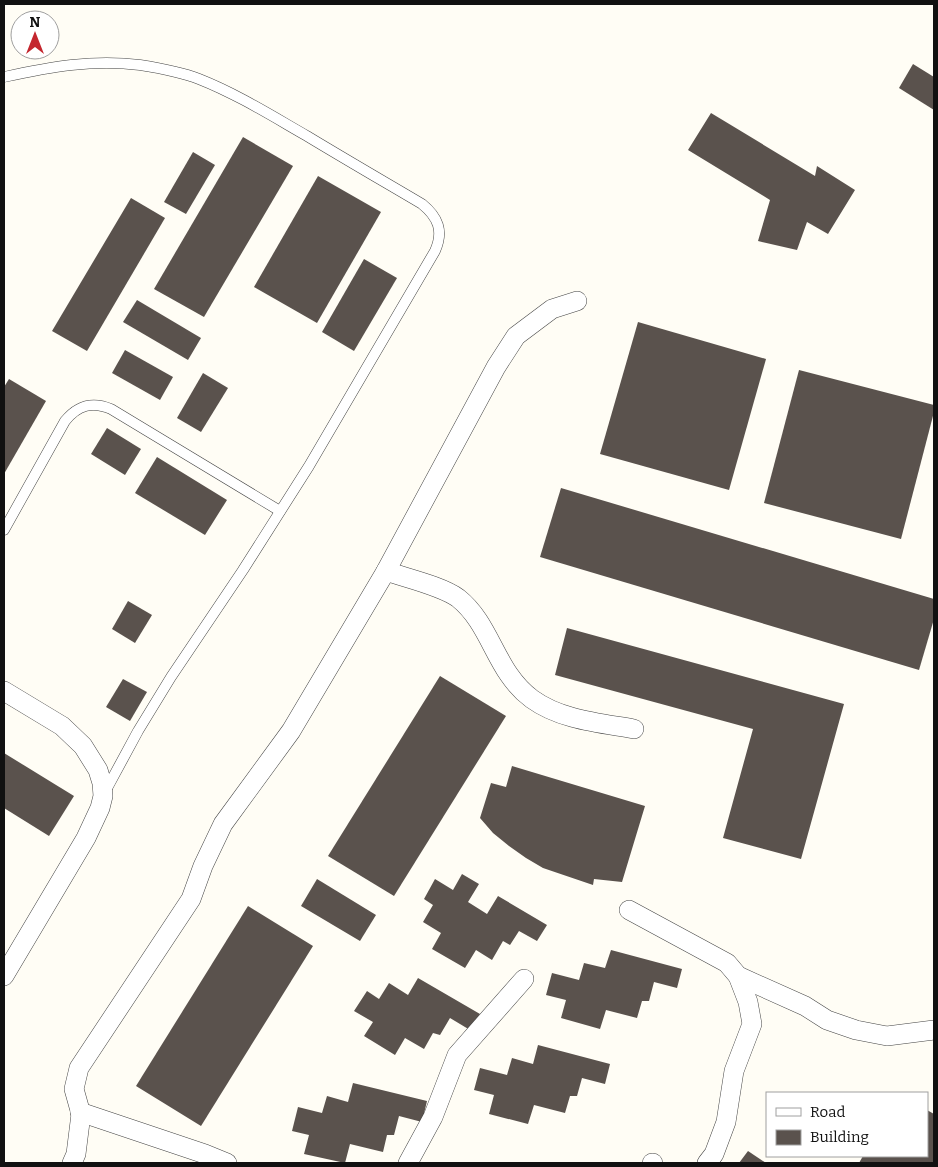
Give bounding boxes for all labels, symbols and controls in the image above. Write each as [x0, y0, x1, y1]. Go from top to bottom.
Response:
north arrow [10, 10, 60, 60]
text: N [30, 14, 41, 31]
legend [766, 1092, 928, 1157]
text: Road [810, 1103, 845, 1121]
text: Building [810, 1128, 869, 1146]

